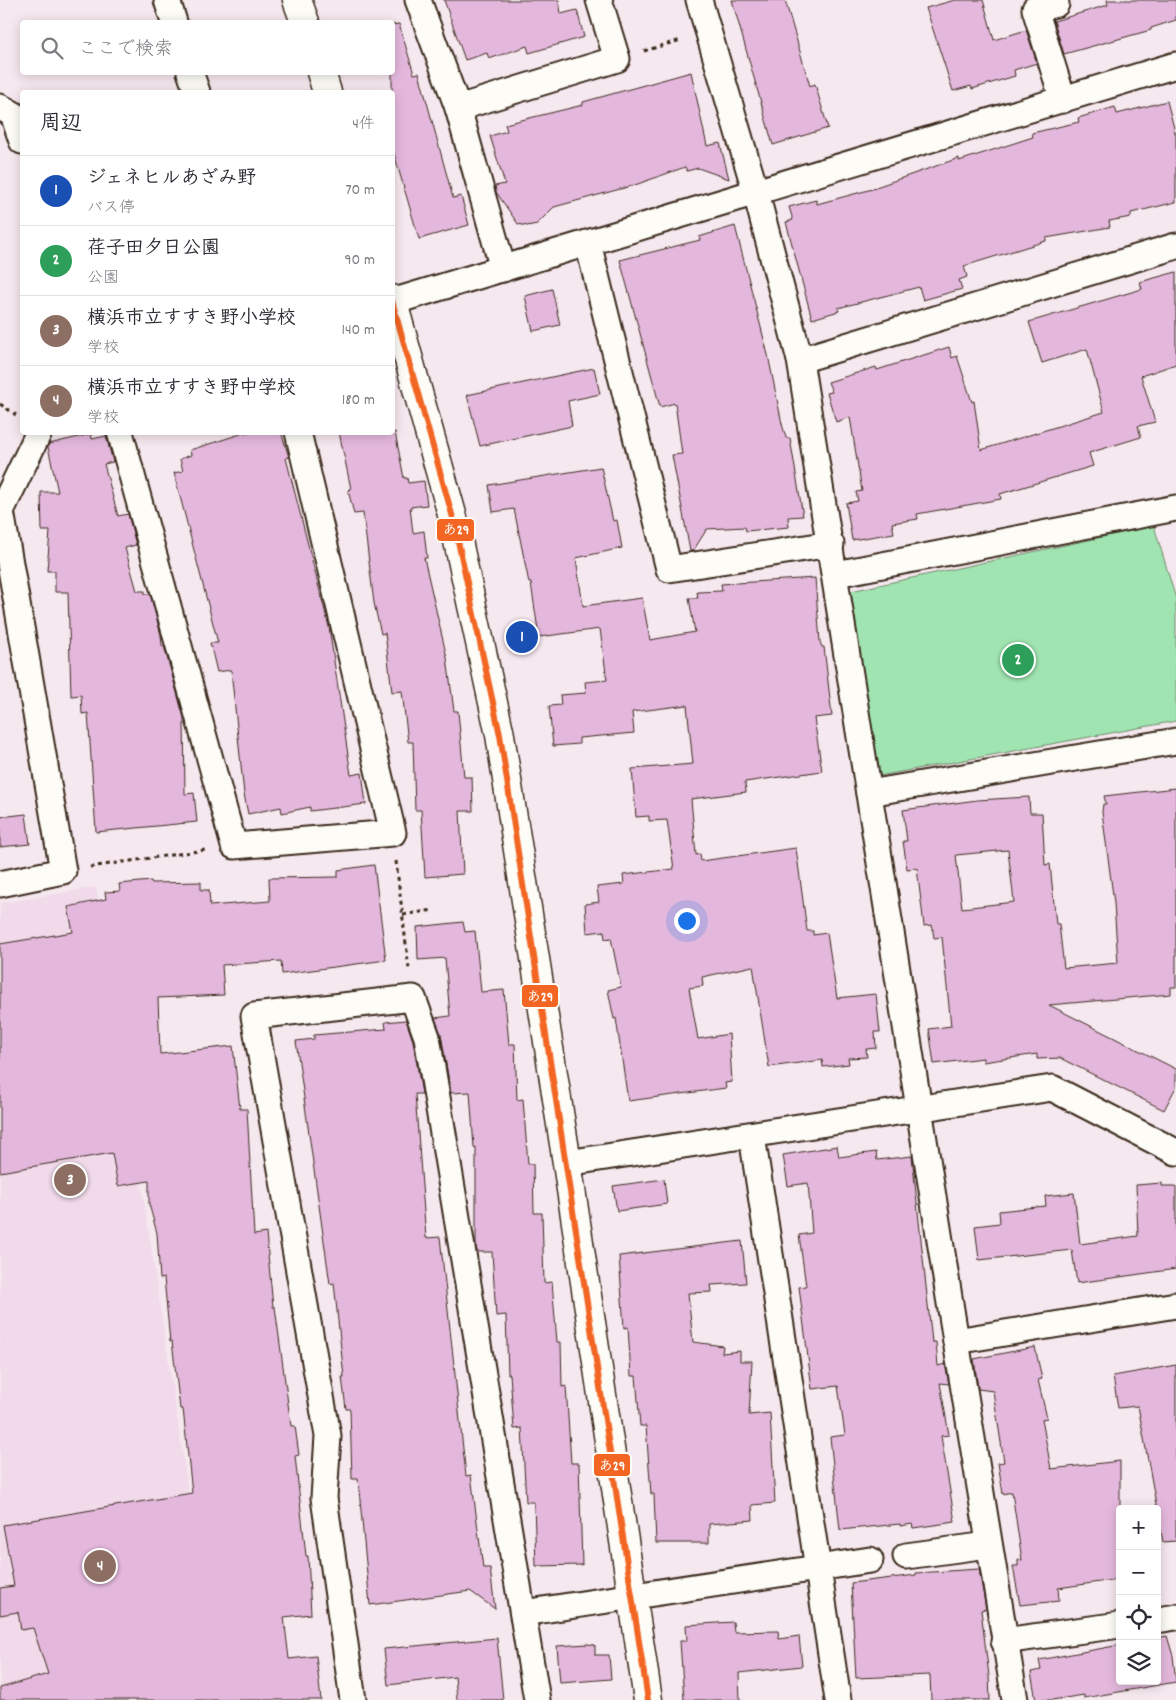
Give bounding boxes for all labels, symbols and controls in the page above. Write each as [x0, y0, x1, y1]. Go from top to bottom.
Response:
search box [20, 20, 395, 75]
icon: search [38, 34, 66, 62]
text: ここで検索 [78, 37, 173, 64]
text: 周辺 [40, 110, 82, 140]
text: 4件 [352, 113, 375, 136]
text: ジェネヒルあざみ野 [87, 166, 256, 193]
text: 1 [54, 179, 58, 202]
text: 70 m [345, 179, 375, 202]
text: バス停 [87, 197, 135, 220]
text: 荏子田夕日公園 [87, 236, 220, 263]
text: 2 [53, 249, 60, 272]
text: 90 m [344, 249, 375, 272]
text: 公園 [87, 267, 119, 290]
text: 横浜市立すすき野小学校 [87, 306, 296, 333]
text: 3 [52, 319, 60, 342]
text: 140 m [341, 319, 375, 342]
text: 学校 [87, 337, 119, 360]
text: 横浜市立すすき野中学校 [87, 376, 296, 403]
text: 4 [53, 389, 59, 412]
text: 180 m [342, 389, 375, 412]
text: 学校 [87, 407, 119, 430]
line badge: あ29 [436, 518, 475, 542]
text: あ29 [443, 521, 469, 541]
pin: 1 [506, 618, 538, 656]
pin: 2 [1002, 641, 1034, 679]
your location [674, 908, 700, 934]
line badge: あ29 [521, 984, 559, 1008]
text: あ29 [527, 988, 553, 1008]
pin: 3 [54, 1161, 86, 1199]
line badge: あ29 [593, 1453, 631, 1477]
text: あ29 [599, 1457, 625, 1477]
map controls [1116, 1505, 1161, 1685]
button: + [1116, 1505, 1161, 1550]
pin: 4 [84, 1547, 116, 1585]
button: − [1116, 1550, 1161, 1595]
button: locate [1116, 1595, 1161, 1640]
button: layers [1116, 1640, 1161, 1685]

